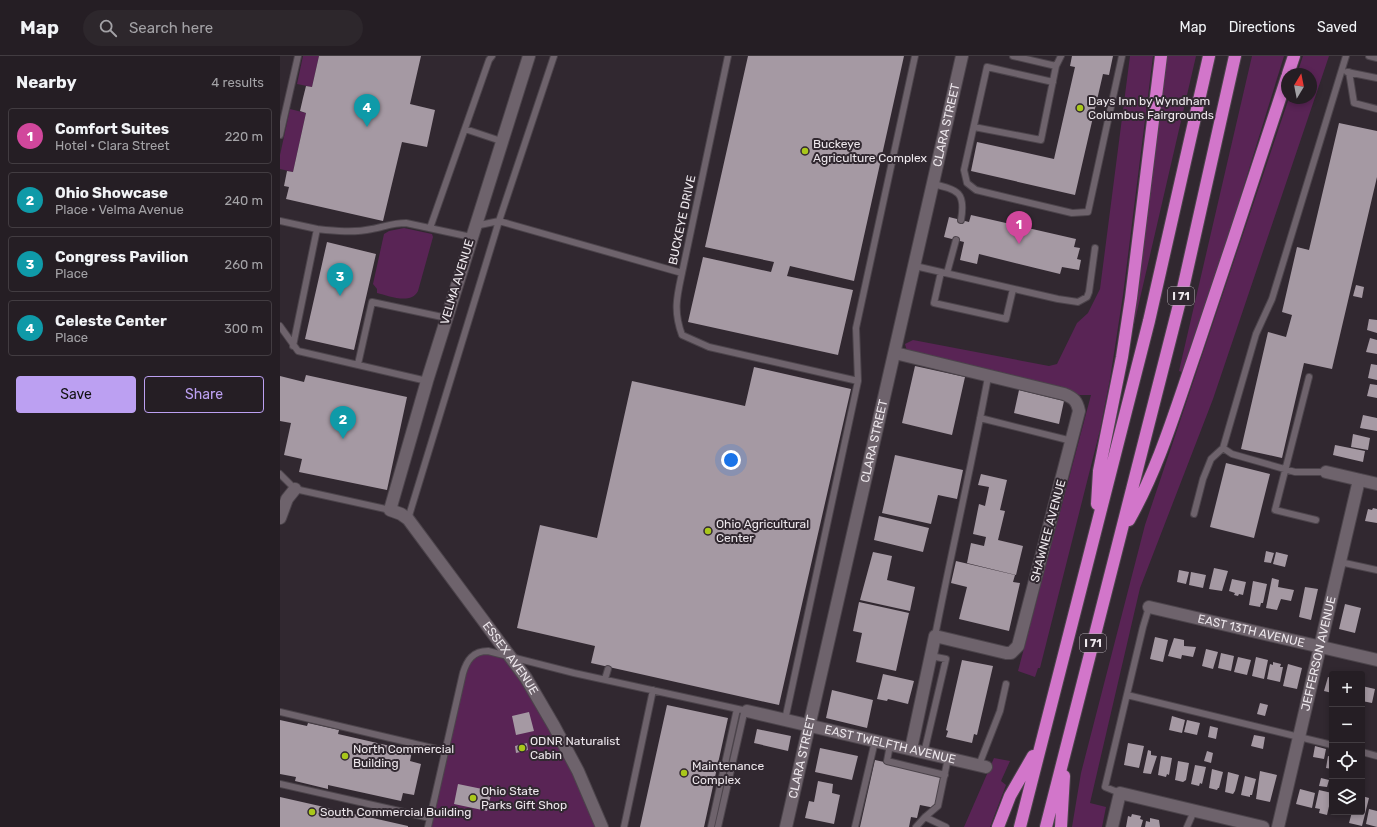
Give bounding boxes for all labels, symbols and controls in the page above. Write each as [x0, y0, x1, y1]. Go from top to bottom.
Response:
search box [83, 10, 363, 46]
text: Map [20, 16, 59, 39]
icon: search [97, 17, 119, 39]
text: Search here [129, 19, 213, 37]
text: Map [1180, 19, 1207, 36]
text: Directions [1229, 19, 1295, 36]
text: Saved [1317, 19, 1357, 36]
north arrow [1281, 68, 1317, 104]
text: Nearby [16, 72, 77, 92]
text: 4 results [211, 75, 264, 90]
street label: CLARA STREET [930, 82, 963, 168]
pin: 4 [354, 94, 380, 127]
place label: Days Inn by Wyndham Columbus Fairgrounds [1088, 94, 1214, 122]
marker: Days Inn by Wyndham Columbus Fairgrounds [1075, 103, 1085, 113]
text: Comfort Suites [55, 120, 169, 138]
text: 1 [27, 129, 33, 144]
text: 220 m [225, 129, 263, 144]
place label: Buckeye Agriculture Complex [813, 137, 928, 165]
text: Hotel · Clara Street [55, 138, 170, 153]
marker: Buckeye Agriculture Complex [800, 146, 810, 156]
street label: BUCKEYE DRIVE [666, 174, 698, 266]
text: Ohio Showcase [55, 184, 168, 202]
text: 2 [26, 193, 34, 208]
text: 240 m [224, 193, 263, 208]
text: Place · Velma Avenue [55, 202, 184, 217]
pin: 1 [1006, 211, 1032, 244]
street label: VELMA AVENUE [437, 238, 477, 326]
text: Congress Pavilion [55, 248, 189, 266]
text: 3 [26, 257, 34, 272]
text: 260 m [225, 257, 263, 272]
pin: 3 [327, 263, 353, 296]
text: Place [55, 266, 88, 281]
road number: I 71 [1168, 287, 1194, 305]
text: Celeste Center [55, 312, 167, 330]
text: 4 [26, 321, 34, 336]
text: 300 m [224, 321, 263, 336]
text: Place [55, 330, 88, 345]
button: Save [16, 376, 136, 413]
button: Share [144, 376, 264, 413]
street label: CLARA STREET [858, 398, 890, 484]
pin: 2 [330, 406, 356, 439]
your location [721, 450, 741, 470]
street label: SHAWNEE AVENUE [1028, 478, 1068, 584]
place label: Ohio Agricultural Center [716, 517, 809, 545]
marker: Ohio Agricultural Center [703, 526, 713, 536]
street label: JEFFERSON AVENUE [1298, 595, 1339, 712]
street label: EAST 13TH AVENUE [1196, 612, 1306, 650]
street label: ESSEX AVENUE [480, 619, 541, 697]
road number: I 71 [1080, 634, 1106, 652]
map controls [1329, 671, 1365, 815]
button: + [1329, 671, 1365, 707]
button: − [1329, 707, 1365, 743]
street label: CLARA STREET [786, 714, 818, 800]
street label: EAST TWELFTH AVENUE [823, 722, 957, 767]
place label: ODNR Naturalist Cabin [530, 734, 620, 762]
place label: North Commercial Building [353, 742, 454, 770]
marker: ODNR Naturalist Cabin [517, 743, 527, 753]
button: locate [1329, 743, 1365, 779]
marker: North Commercial Building [340, 751, 350, 761]
place label: Maintenance Complex [692, 759, 764, 787]
marker: Maintenance Complex [679, 768, 689, 778]
button: layers [1329, 779, 1365, 815]
place label: Ohio State Parks Gift Shop [481, 784, 567, 812]
marker: Ohio State Parks Gift Shop [468, 793, 478, 803]
place label: South Commercial Building [320, 805, 471, 819]
marker: South Commercial Building [307, 807, 317, 817]

